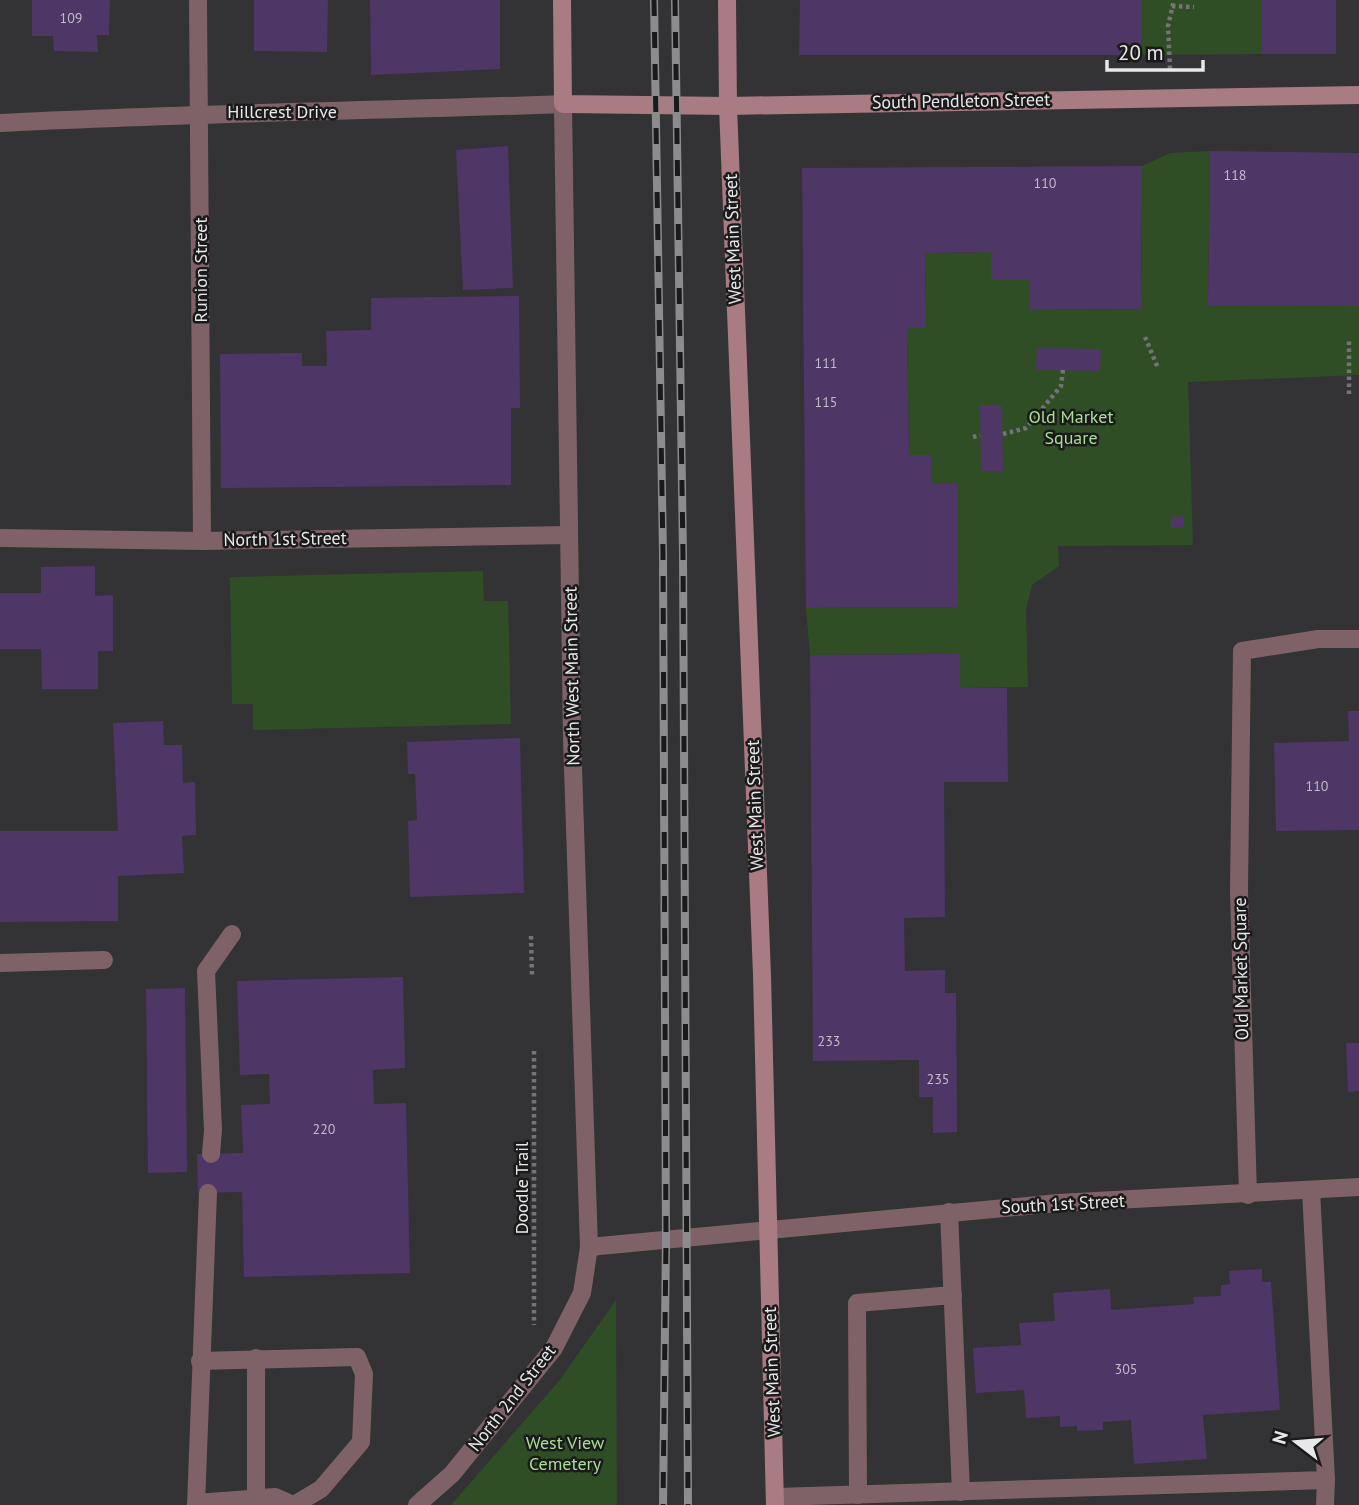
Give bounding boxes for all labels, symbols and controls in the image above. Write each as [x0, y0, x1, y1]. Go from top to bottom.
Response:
house number: 109 [60, 9, 82, 27]
scale bar [1107, 28, 1203, 72]
text: 20 m [1118, 39, 1164, 66]
street label: South Pendleton Street [872, 87, 1050, 114]
street label: Hillcrest Drive [227, 100, 337, 123]
house number: 118 [1224, 166, 1246, 184]
street label: West Main Street [719, 173, 746, 305]
house number: 110 [1034, 174, 1057, 192]
street label: Runion Street [189, 217, 212, 323]
house number: 111 [815, 354, 837, 372]
house number: 115 [815, 393, 837, 411]
park label: Old Market Square [1029, 405, 1114, 449]
street label: North 1st Street [223, 526, 347, 551]
street label: North West Main Street [558, 586, 585, 766]
street label: West Main Street [741, 739, 768, 871]
house number: 110 [1306, 777, 1329, 795]
street label: Old Market Square [1228, 897, 1253, 1041]
house number: 233 [818, 1032, 840, 1050]
house number: 235 [927, 1070, 949, 1088]
house number: 220 [313, 1120, 336, 1138]
street label: Doodle Trail [510, 1141, 533, 1234]
street label: South 1st Street [1000, 1189, 1125, 1218]
street label: West Main Street [758, 1306, 785, 1438]
street label: North 2nd Street [463, 1340, 560, 1456]
house number: 305 [1115, 1360, 1137, 1378]
north arrow [1261, 1407, 1331, 1477]
text: N [1266, 1428, 1293, 1447]
park label: West View Cemetery [526, 1431, 605, 1475]

